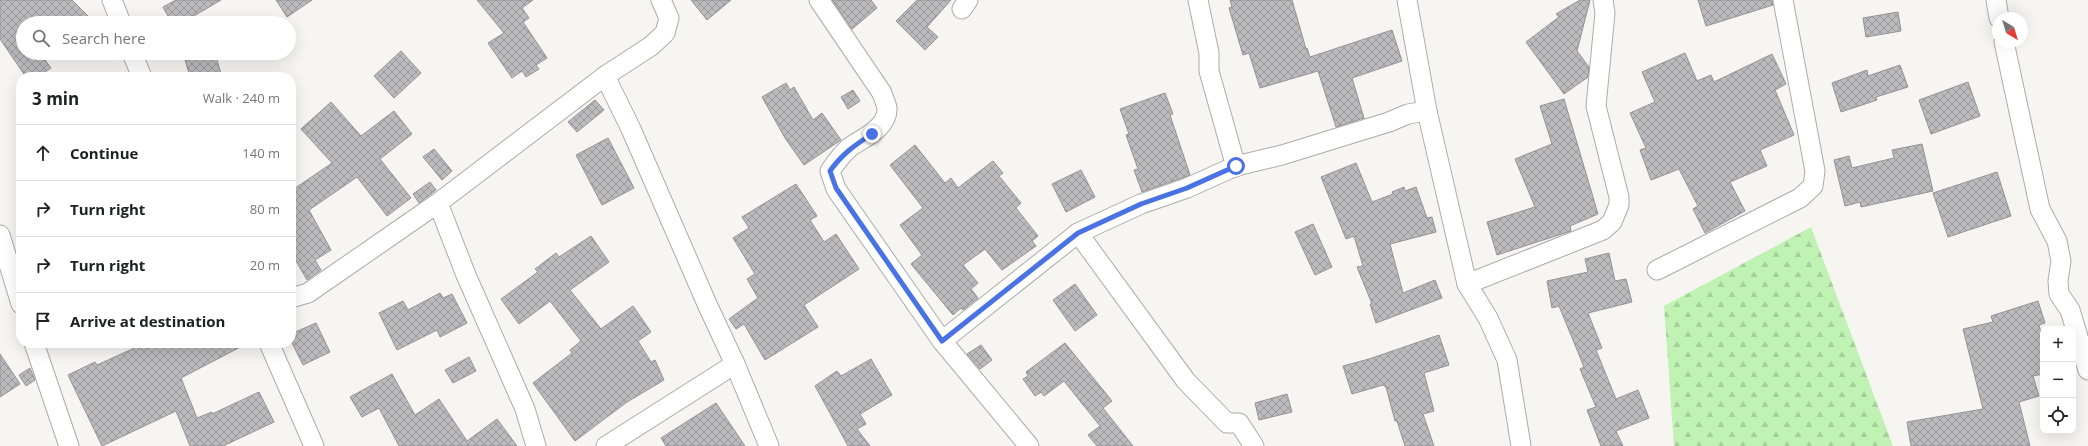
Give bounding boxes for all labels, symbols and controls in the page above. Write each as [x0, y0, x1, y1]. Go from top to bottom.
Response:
north arrow [1992, 12, 2028, 48]
search box [16, 16, 296, 60]
icon: search [30, 27, 52, 49]
text: Search here [62, 28, 146, 48]
text: 3 min [32, 87, 79, 110]
text: Walk · 240 m [203, 89, 280, 107]
route end [863, 125, 881, 143]
icon: ahead [32, 142, 54, 164]
text: Continue [70, 143, 138, 163]
text: 140 m [242, 144, 280, 162]
route start [1227, 157, 1245, 175]
icon: right [32, 198, 54, 220]
text: Turn right [70, 199, 145, 219]
text: 80 m [250, 200, 280, 218]
icon: right [32, 254, 54, 276]
text: Turn right [70, 255, 145, 275]
text: 20 m [250, 256, 280, 274]
icon: arrive [32, 310, 54, 332]
text: Arrive at destination [70, 311, 225, 331]
map controls [2040, 326, 2076, 434]
button: + [2040, 326, 2076, 362]
button: − [2040, 362, 2076, 398]
button: locate [2040, 398, 2076, 434]

